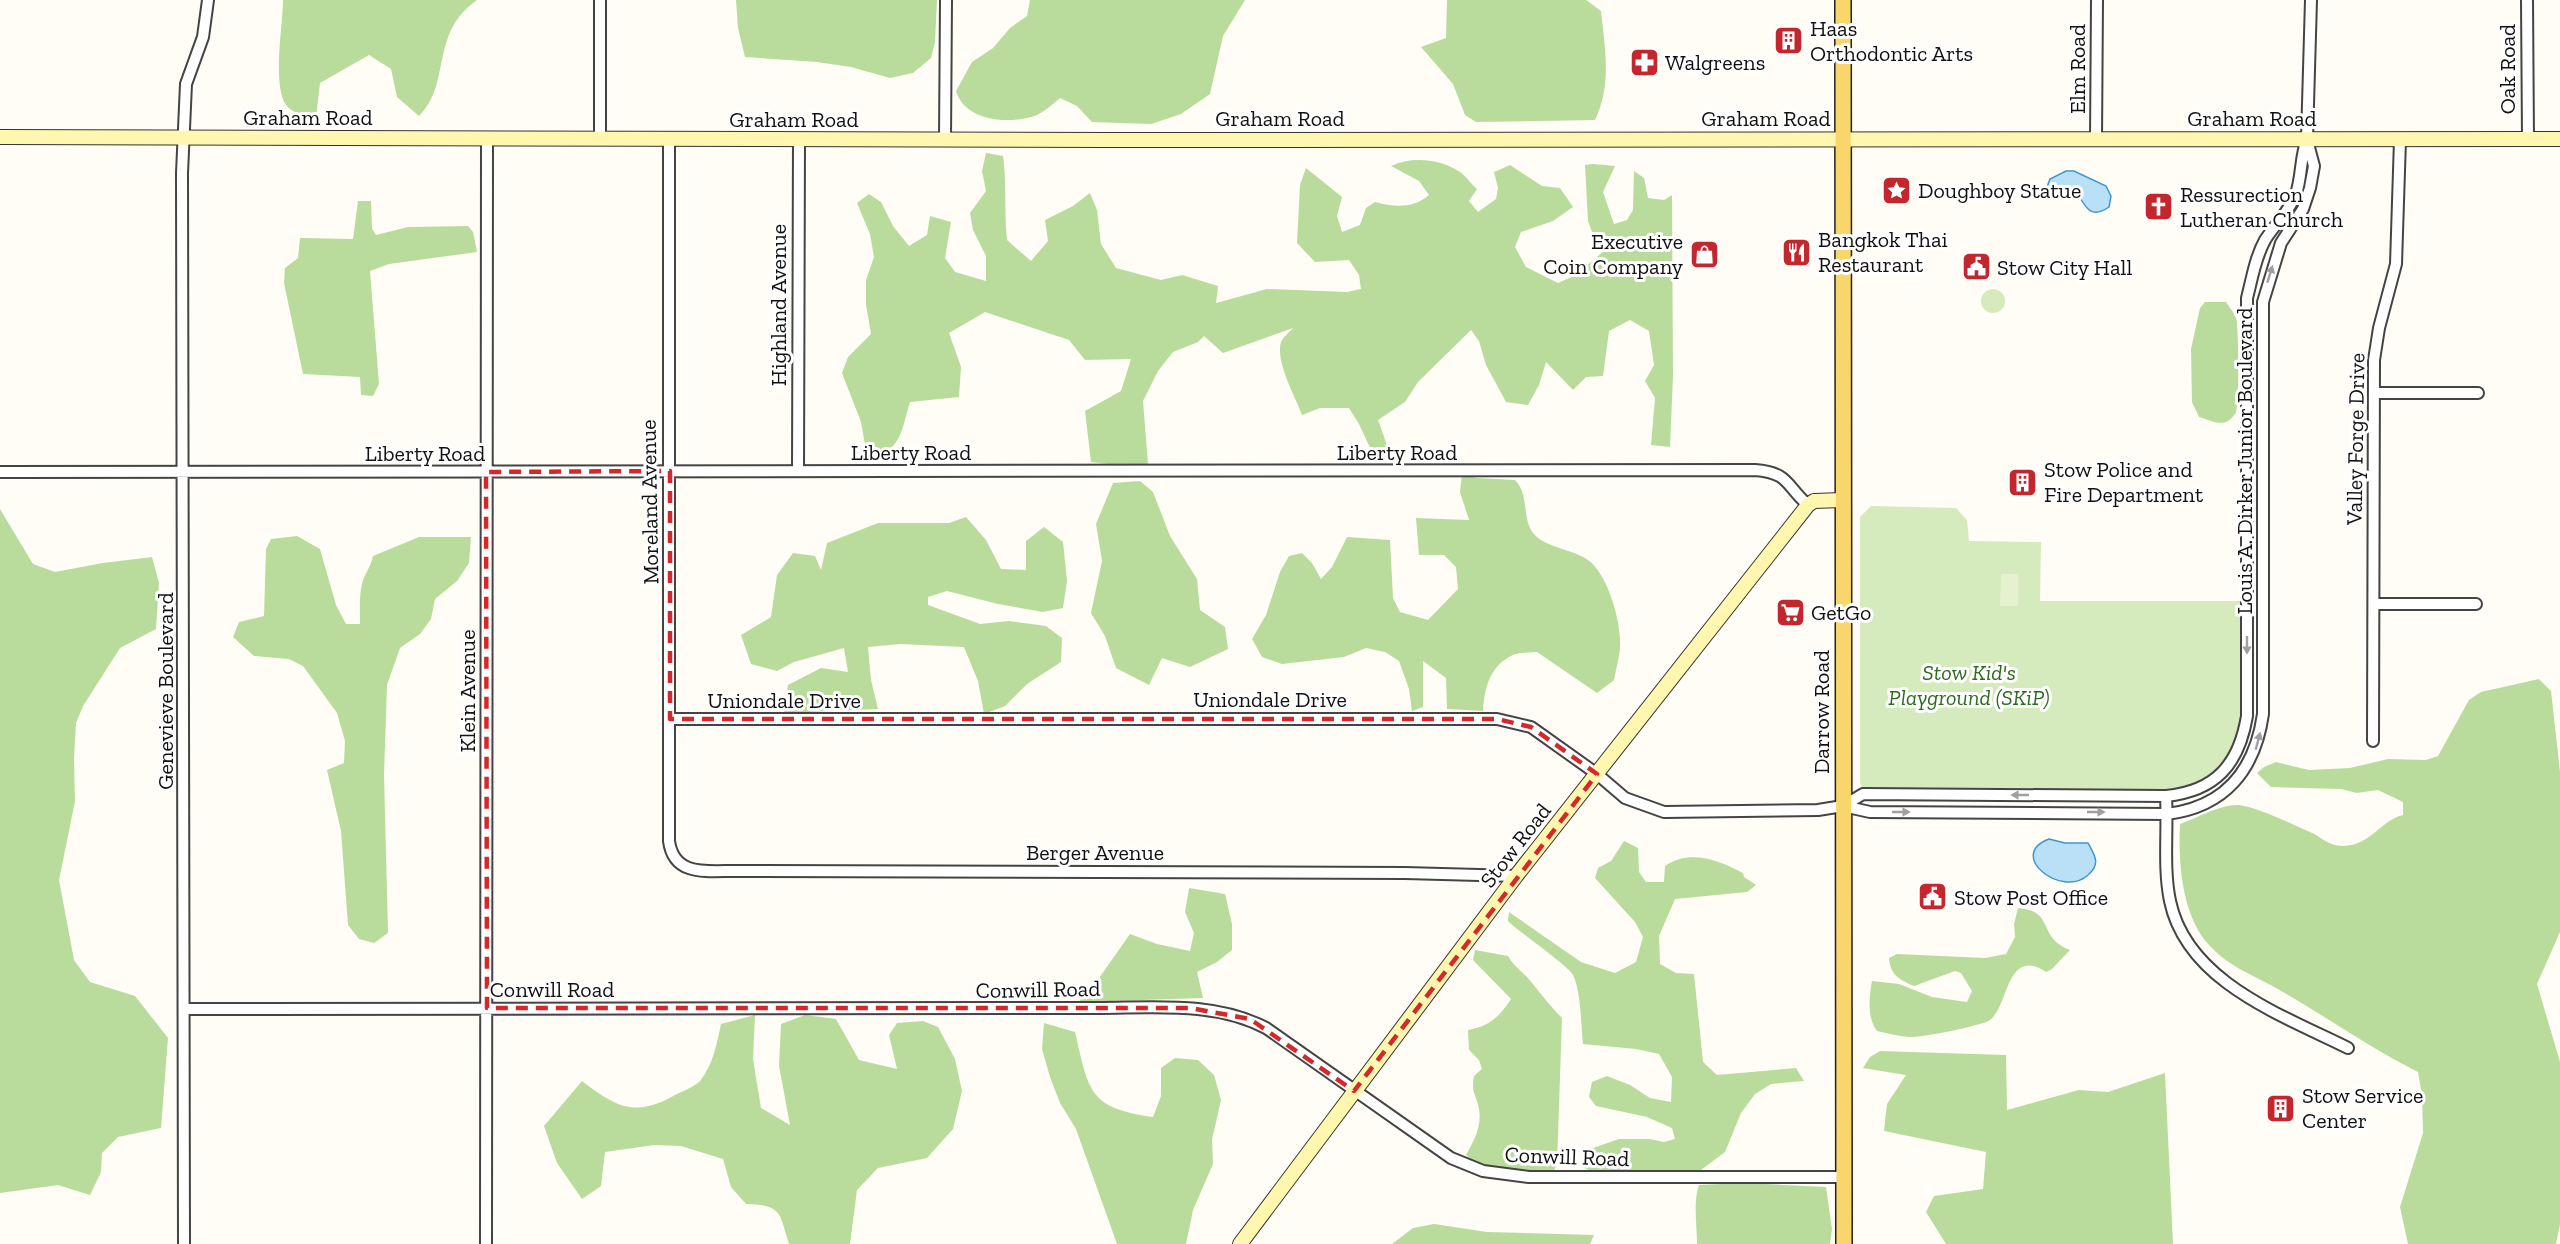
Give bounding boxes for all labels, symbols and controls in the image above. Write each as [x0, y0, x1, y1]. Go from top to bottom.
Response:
place label: Haas Orthodontic Arts [1810, 15, 1973, 67]
street label: Elm Road [2064, 24, 2091, 114]
street label: Oak Road [2494, 24, 2521, 114]
building icon: Haas Orthodontic Arts [1773, 25, 1805, 57]
pharmacy icon: Walgreens [1628, 46, 1660, 78]
place label: Walgreens [1665, 49, 1765, 76]
street label: Graham Road [243, 104, 373, 131]
street label: Graham Road [1215, 105, 1345, 132]
street label: Graham Road [1701, 105, 1831, 132]
street label: Graham Road [2187, 105, 2317, 132]
street label: Graham Road [729, 106, 859, 133]
place icon: Doughboy Statue [1881, 174, 1913, 206]
place label: Doughboy Statue [1918, 177, 2081, 204]
place label: Ressurection Lutheran Church [2180, 181, 2344, 233]
church icon: Ressurection Lutheran Church [2143, 191, 2175, 223]
street label: Highland Avenue [765, 224, 792, 386]
place label: Bangkok Thai Restaurant [1818, 226, 1948, 278]
place label: Executive Coin Company [1543, 228, 1684, 280]
restaurant icon: Bangkok Thai Restaurant [1781, 236, 1813, 268]
shop icon: Executive Coin Company [1688, 238, 1720, 270]
public building icon: Stow City Hall [1960, 251, 1992, 283]
place label: Stow City Hall [1997, 254, 2132, 281]
one-way arrow [2266, 265, 2275, 283]
street label: Louis A. Dirker Junior Boulevard [2231, 307, 2258, 615]
street label: Valley Forge Drive [2340, 353, 2371, 526]
street label: Moreland Avenue [635, 419, 664, 585]
street label: Liberty Road [851, 439, 971, 466]
street label: Liberty Road [1337, 439, 1457, 466]
street label: Liberty Road [365, 440, 485, 467]
place label: Stow Police and Fire Department [2044, 456, 2204, 508]
building icon: Stow Police and Fire Department [2007, 466, 2039, 498]
street label: Genevieve Boulevard [152, 592, 179, 790]
supermarket icon: GetGo [1774, 596, 1806, 628]
place label: GetGo [1811, 599, 1871, 626]
street label: Klein Avenue [454, 629, 481, 753]
one-way arrow [2242, 636, 2252, 655]
street label: Darrow Road [1808, 650, 1835, 774]
park label: Stow Kid's Playground (SKiP) [1888, 659, 2050, 711]
street label: Uniondale Drive [1193, 686, 1347, 713]
street label: Uniondale Drive [707, 687, 861, 714]
one-way arrow [2254, 732, 2263, 750]
one-way arrow [2011, 790, 2030, 800]
street label: Stow Road [1474, 798, 1557, 893]
one-way arrow [1892, 807, 1911, 817]
one-way arrow [2087, 807, 2106, 817]
street label: Berger Avenue [1026, 839, 1164, 866]
public building icon: Stow Post Office [1917, 881, 1949, 913]
place label: Stow Post Office [1954, 884, 2108, 911]
street label: Conwill Road [975, 975, 1101, 1004]
street label: Conwill Road [490, 976, 614, 1003]
place label: Stow Service Center [2302, 1082, 2423, 1134]
building icon: Stow Service Center [2265, 1092, 2297, 1124]
street label: Conwill Road [1504, 1141, 1630, 1172]

